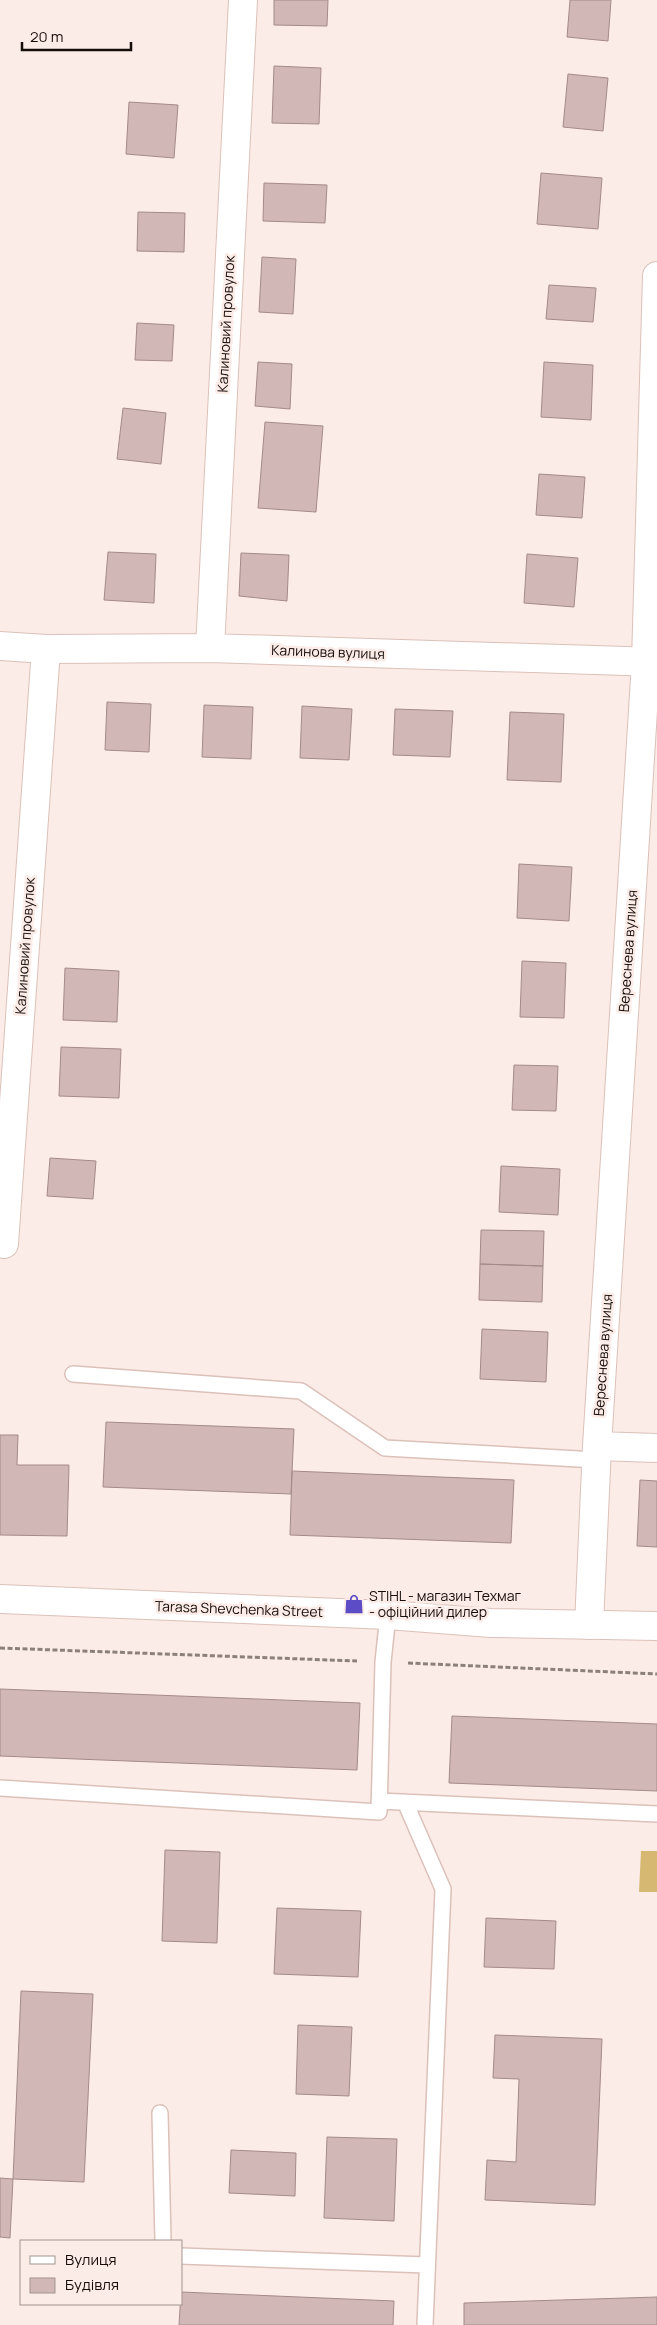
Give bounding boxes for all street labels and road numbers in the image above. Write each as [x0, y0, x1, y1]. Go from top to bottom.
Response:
street label: Калиновий провулок [212, 254, 239, 393]
street label: Калинова вулиця [271, 640, 385, 663]
street label: Калиновий провулок [10, 876, 39, 1015]
street label: Вереснева вулиця [614, 889, 641, 1013]
street label: Вереснева вулиця [589, 1293, 616, 1417]
street label: Tarasa Shevchenka Street [155, 1596, 324, 1621]

